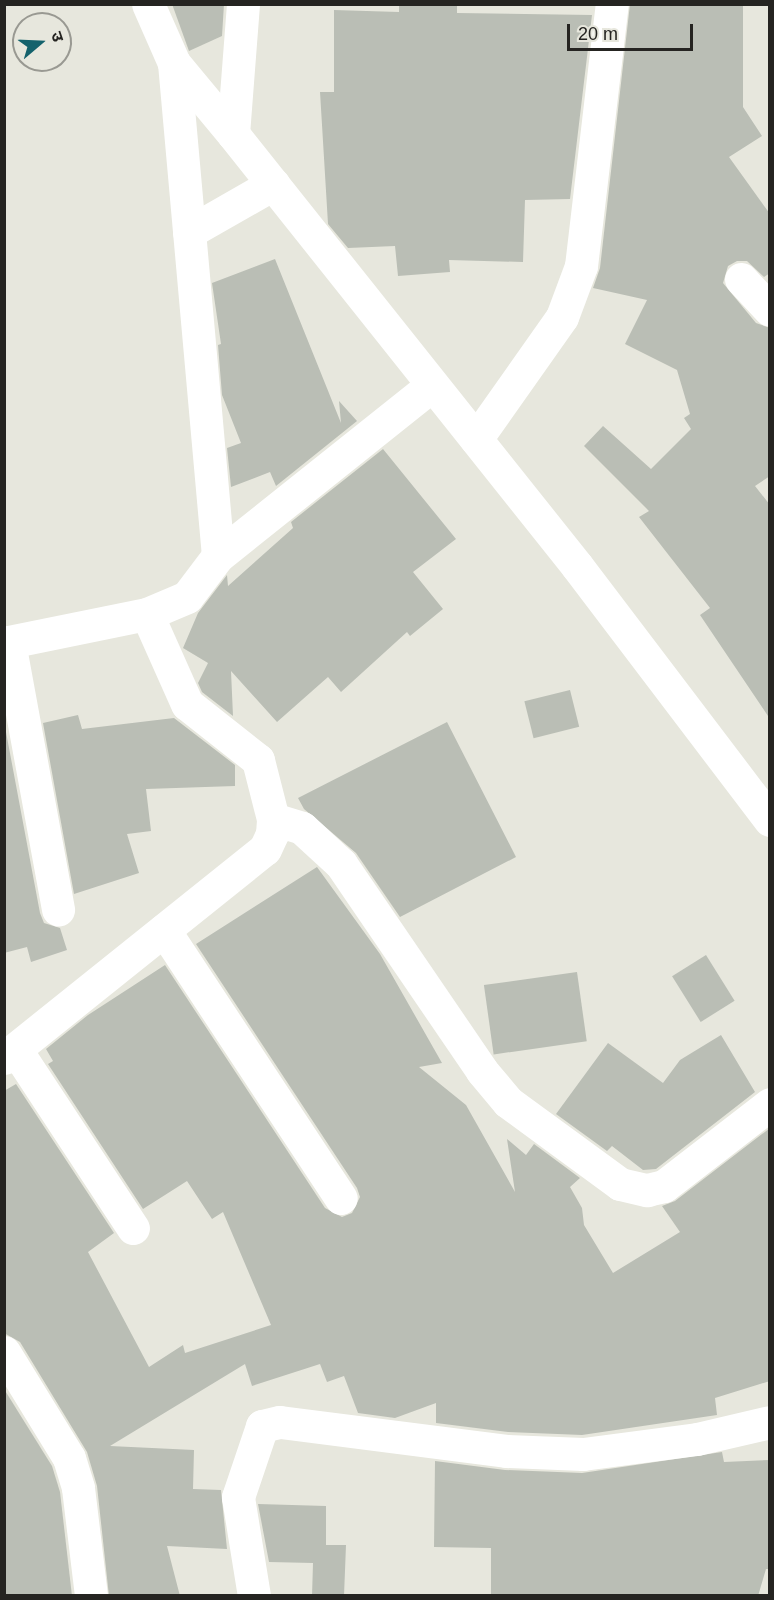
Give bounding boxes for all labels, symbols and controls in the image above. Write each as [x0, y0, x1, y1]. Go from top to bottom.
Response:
north arrow [12, 12, 72, 72]
scale bar [570, 12, 696, 50]
text: 20 m [578, 24, 618, 44]
text: उ [48, 29, 67, 44]

